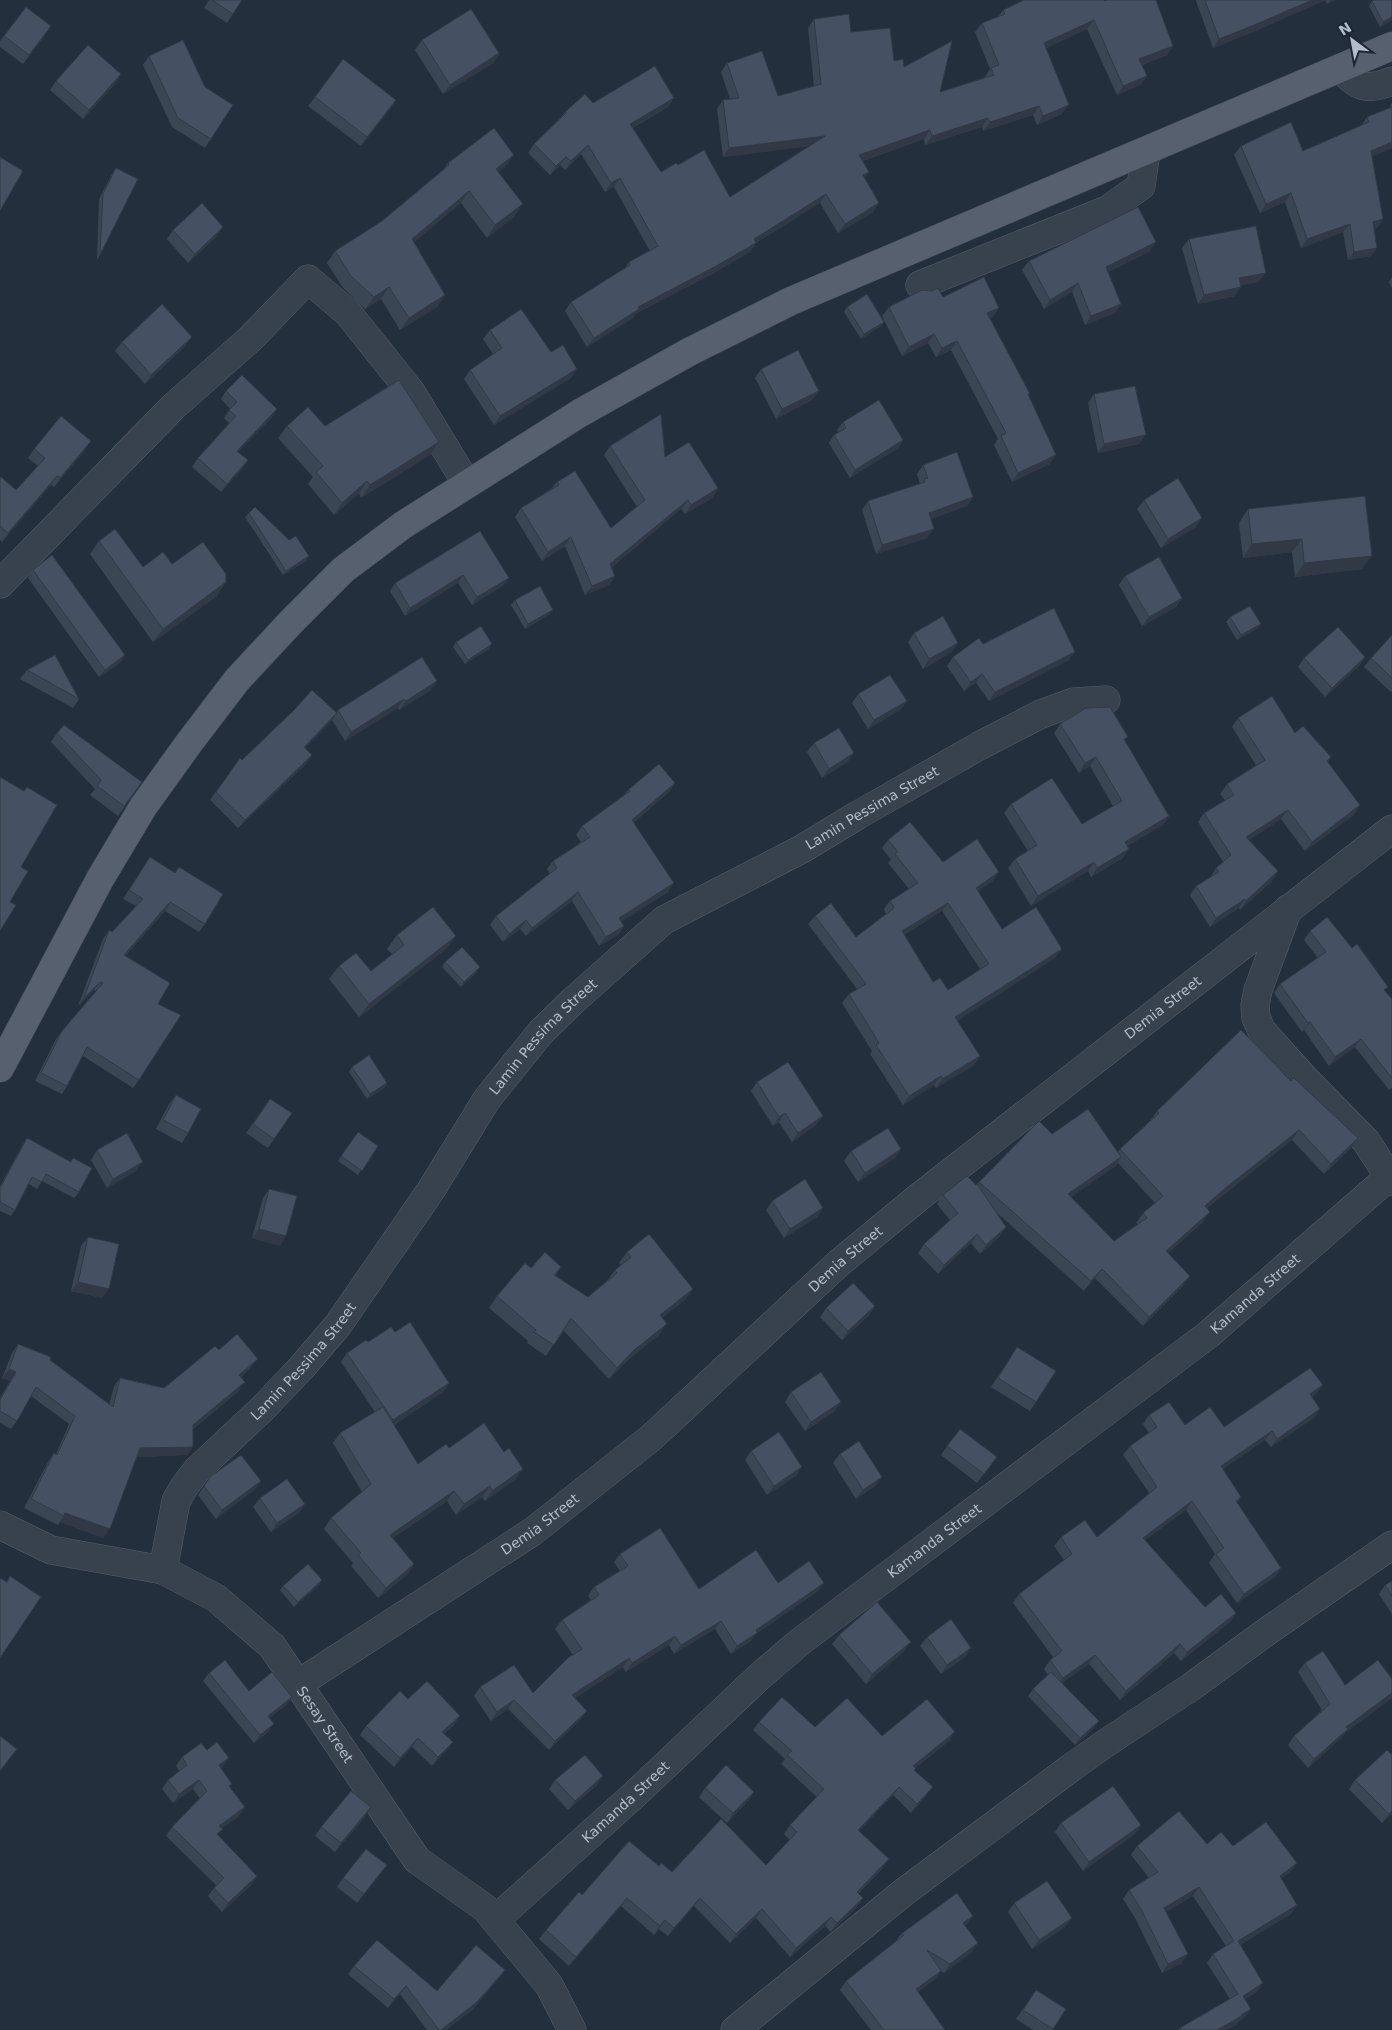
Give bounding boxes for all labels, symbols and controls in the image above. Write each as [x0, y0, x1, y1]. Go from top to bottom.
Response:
north arrow [1327, 15, 1377, 65]
text: N [1336, 19, 1354, 39]
street label: Lamin Pessima Street [803, 762, 942, 853]
street label: Demia Street [1121, 972, 1205, 1042]
street label: Lamin Pessima Street [486, 975, 600, 1098]
street label: Demia Street [805, 1222, 886, 1295]
street label: Kamanda Street [1207, 1250, 1303, 1337]
street label: Lamin Pessima Street [247, 1299, 359, 1424]
street label: Demia Street [498, 1490, 582, 1558]
street label: Kamanda Street [884, 1500, 985, 1581]
street label: Sesay Street [294, 1683, 357, 1766]
street label: Kamanda Street [578, 1757, 673, 1846]

